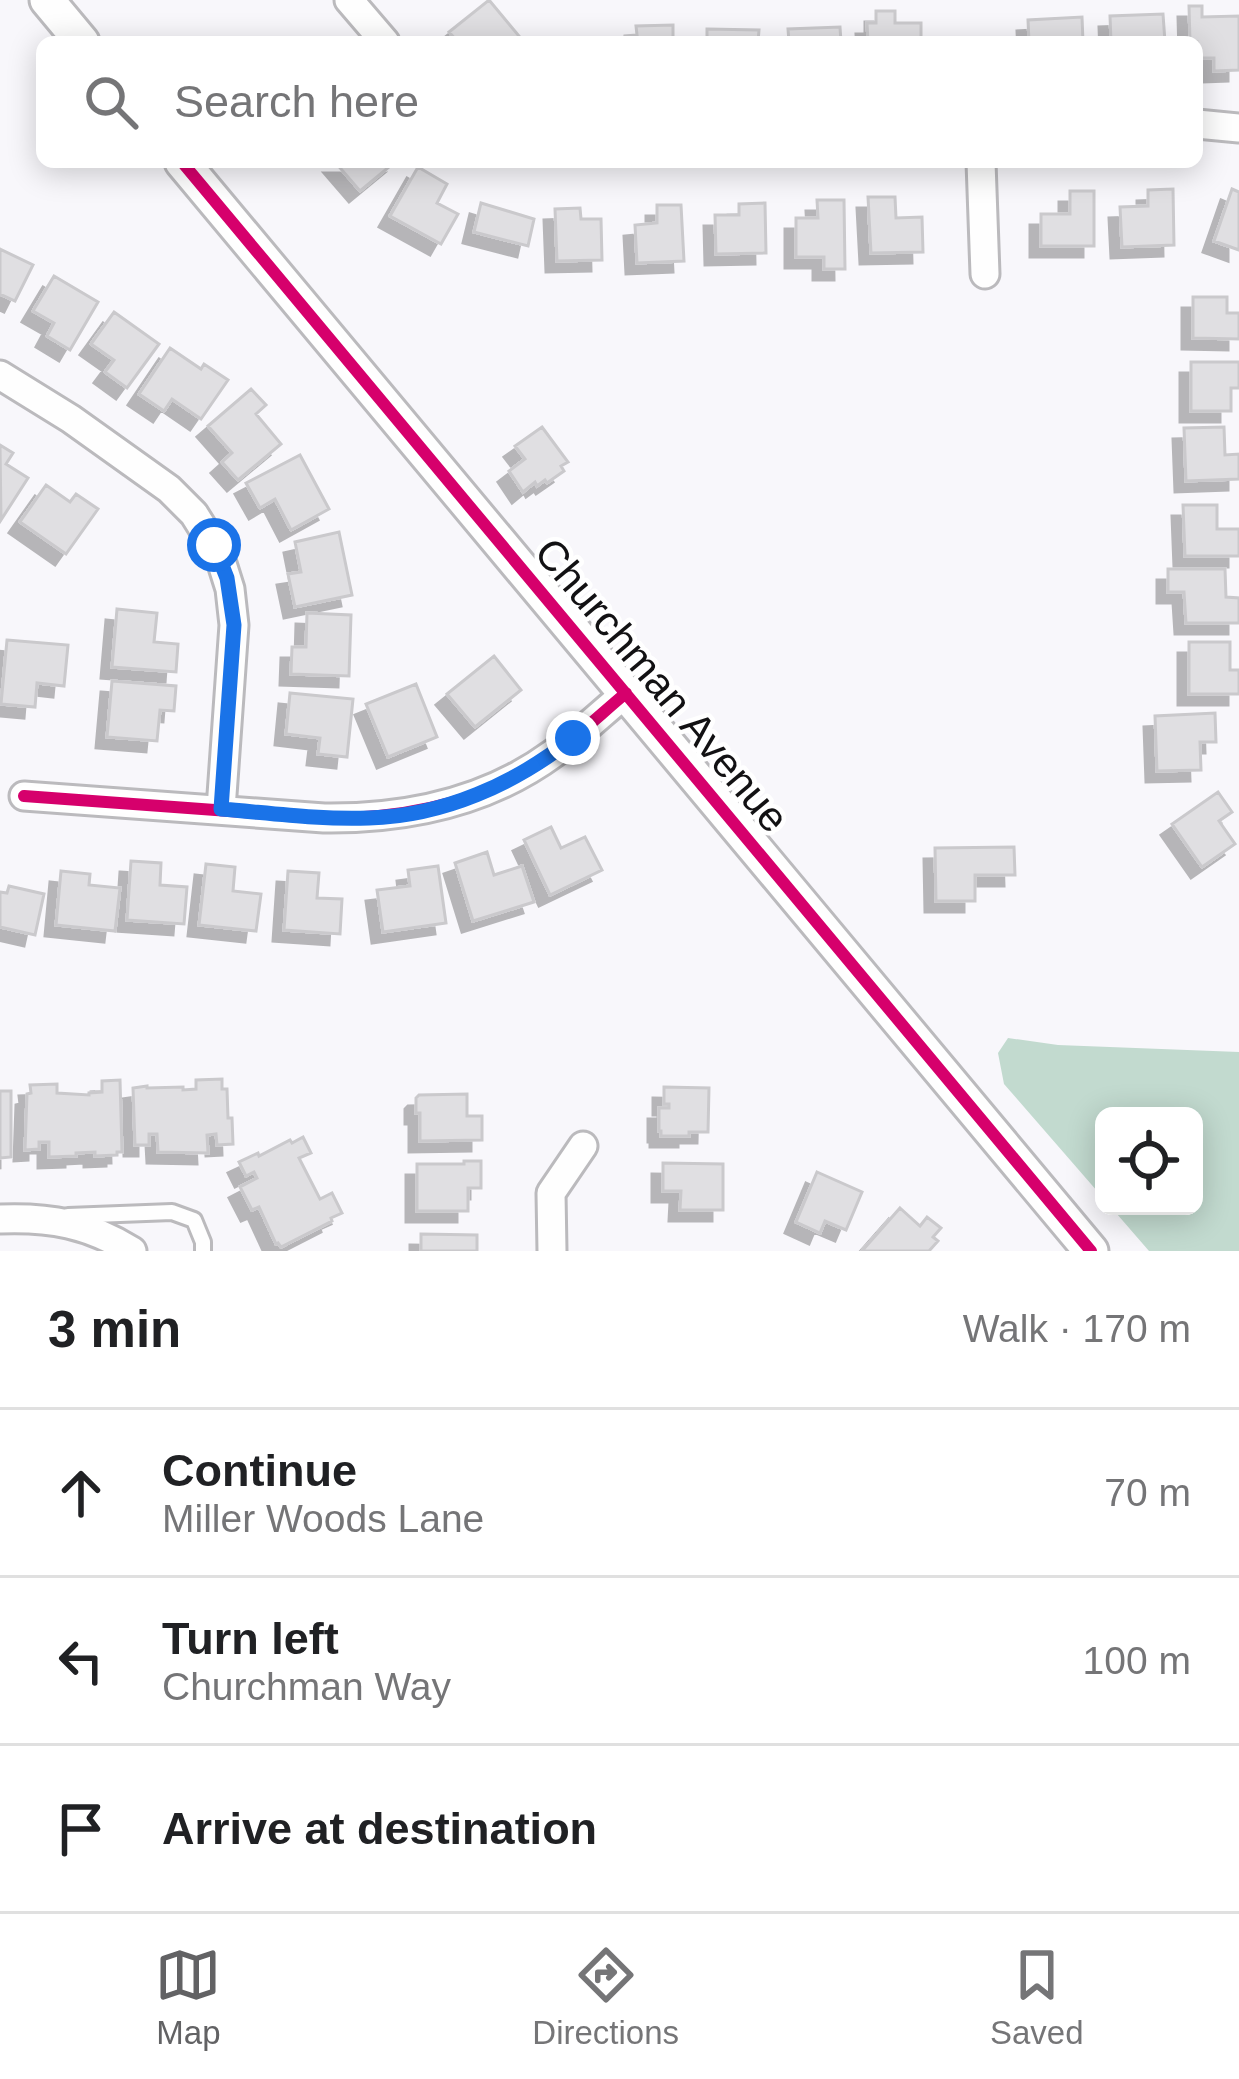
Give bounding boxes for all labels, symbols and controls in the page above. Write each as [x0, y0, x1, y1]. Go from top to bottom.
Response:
search box [36, 36, 1203, 168]
icon: search [78, 69, 144, 135]
text: Search here [174, 76, 419, 127]
route start [187, 518, 241, 572]
street label: Churchman Avenue [526, 529, 798, 841]
route end [546, 711, 600, 765]
map controls [1095, 1107, 1203, 1215]
button: locate [1095, 1107, 1203, 1215]
text: 3 min [48, 1301, 181, 1358]
text: Walk · 170 m [963, 1307, 1191, 1350]
text: Continue [162, 1445, 357, 1496]
icon: ahead [48, 1460, 114, 1526]
text: 70 m [1104, 1471, 1191, 1514]
text: Miller Woods Lane [162, 1497, 484, 1540]
text: Turn left [162, 1613, 339, 1664]
icon: left [48, 1628, 114, 1694]
text: 100 m [1083, 1639, 1191, 1682]
text: Churchman Way [162, 1665, 451, 1708]
icon: arrive [48, 1796, 114, 1862]
text: Arrive at destination [162, 1803, 597, 1854]
tab: Map [155, 1942, 221, 2052]
tab: Directions [532, 1942, 679, 2052]
tab: Saved [990, 1942, 1084, 2052]

